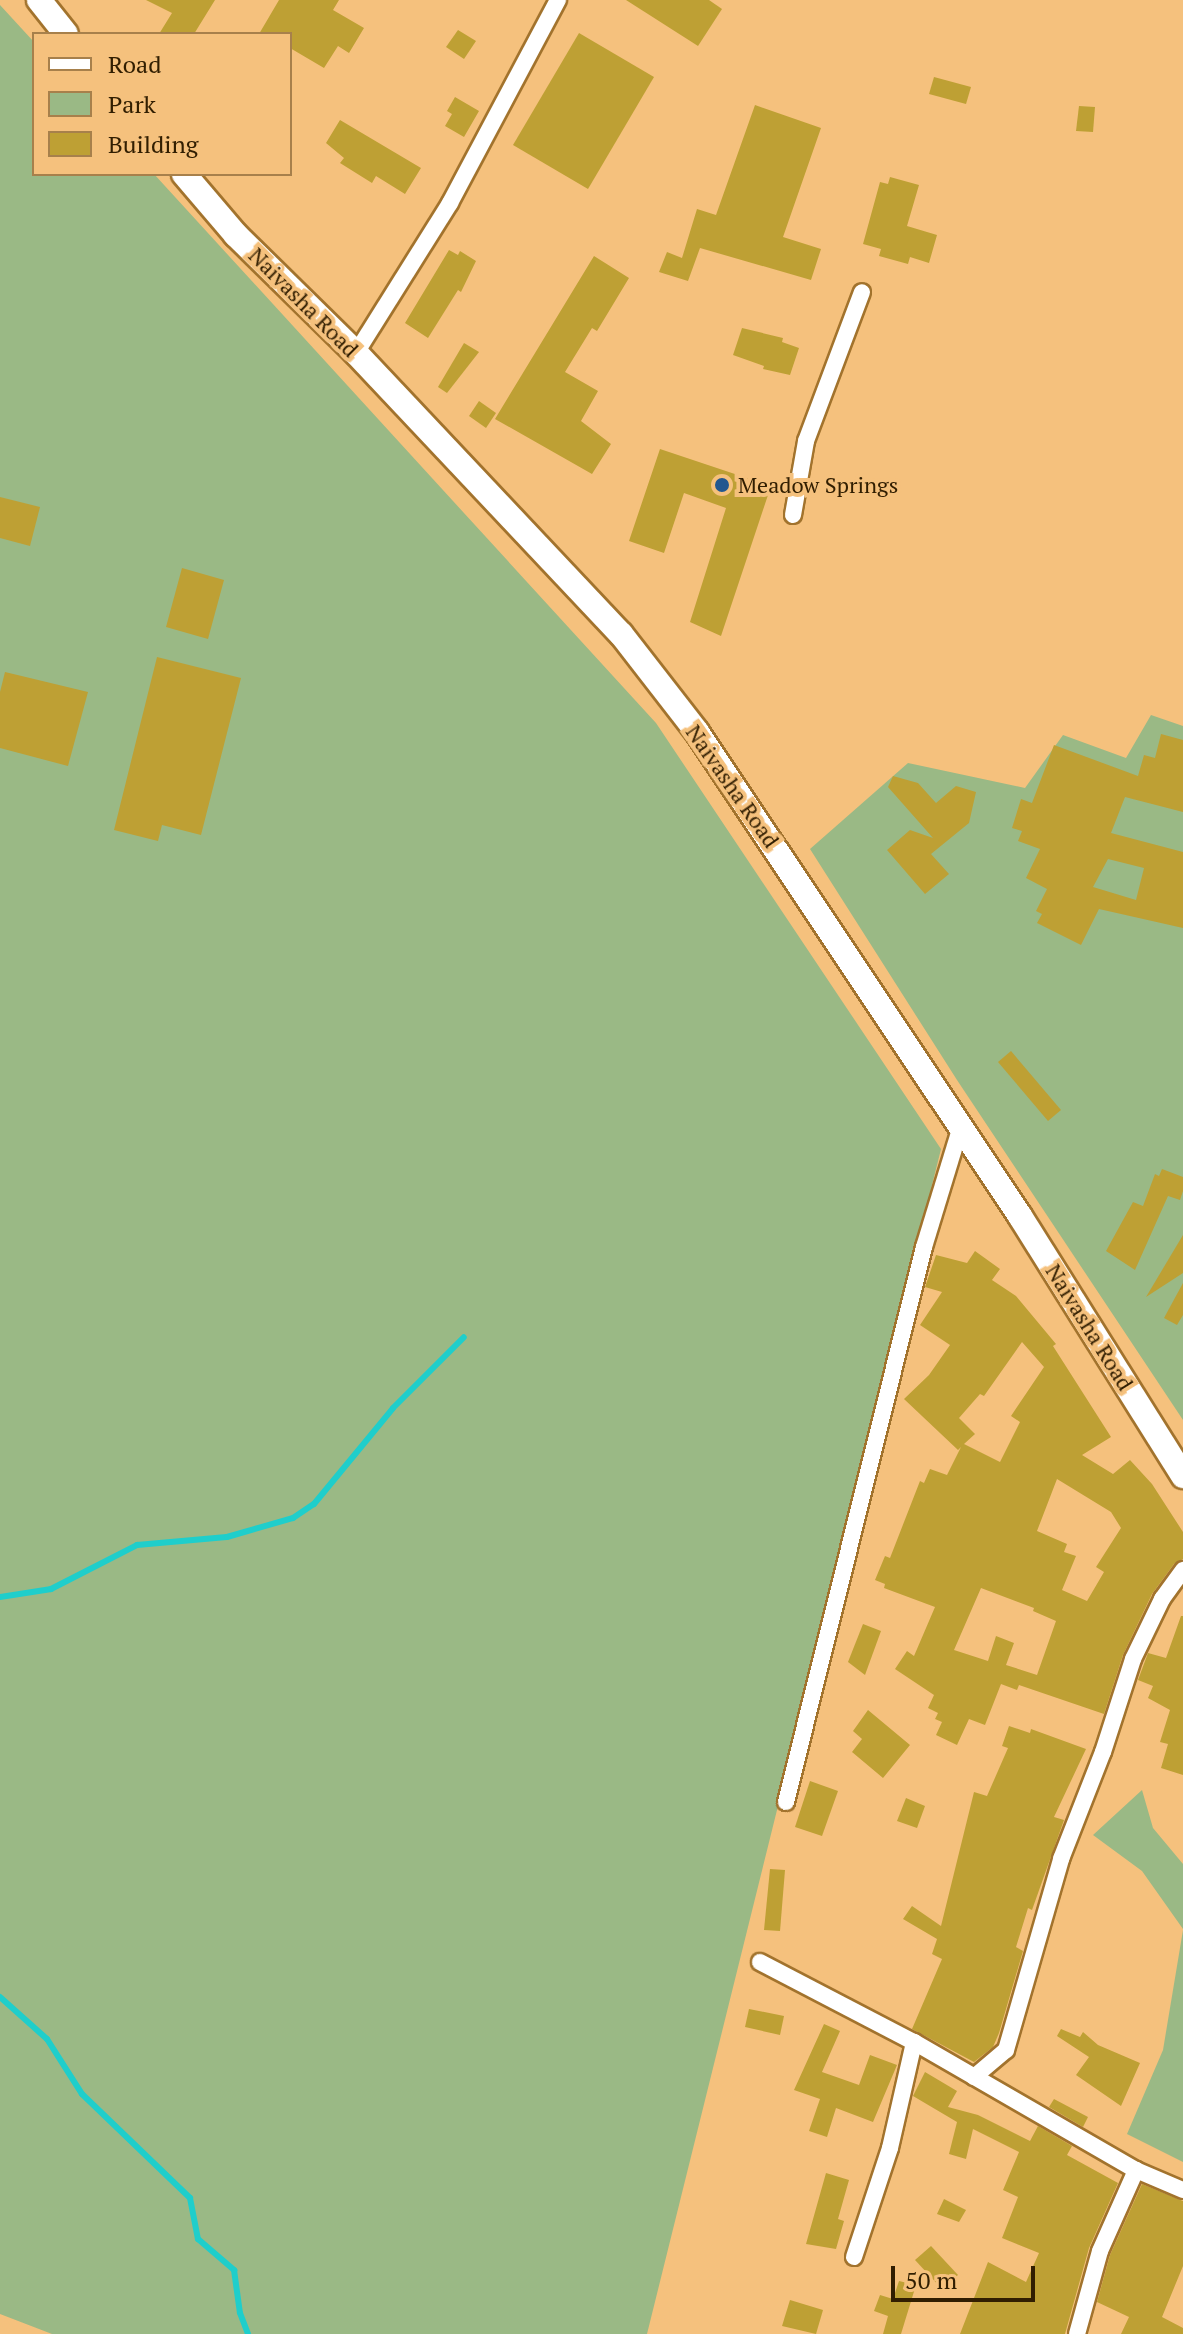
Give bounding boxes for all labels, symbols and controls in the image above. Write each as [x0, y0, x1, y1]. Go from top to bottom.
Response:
legend [32, 32, 292, 176]
text: Road [108, 48, 162, 80]
text: Park [108, 88, 156, 120]
text: Building [108, 128, 198, 160]
street label: Naivasha Road [244, 242, 364, 362]
place label: Meadow Springs [738, 472, 898, 498]
marker: Meadow Springs [713, 476, 731, 494]
street label: Naivasha Road [681, 719, 785, 853]
street label: Naivasha Road [1041, 1259, 1139, 1395]
scale bar [895, 2250, 1039, 2300]
text: 50 m [905, 2264, 957, 2296]

